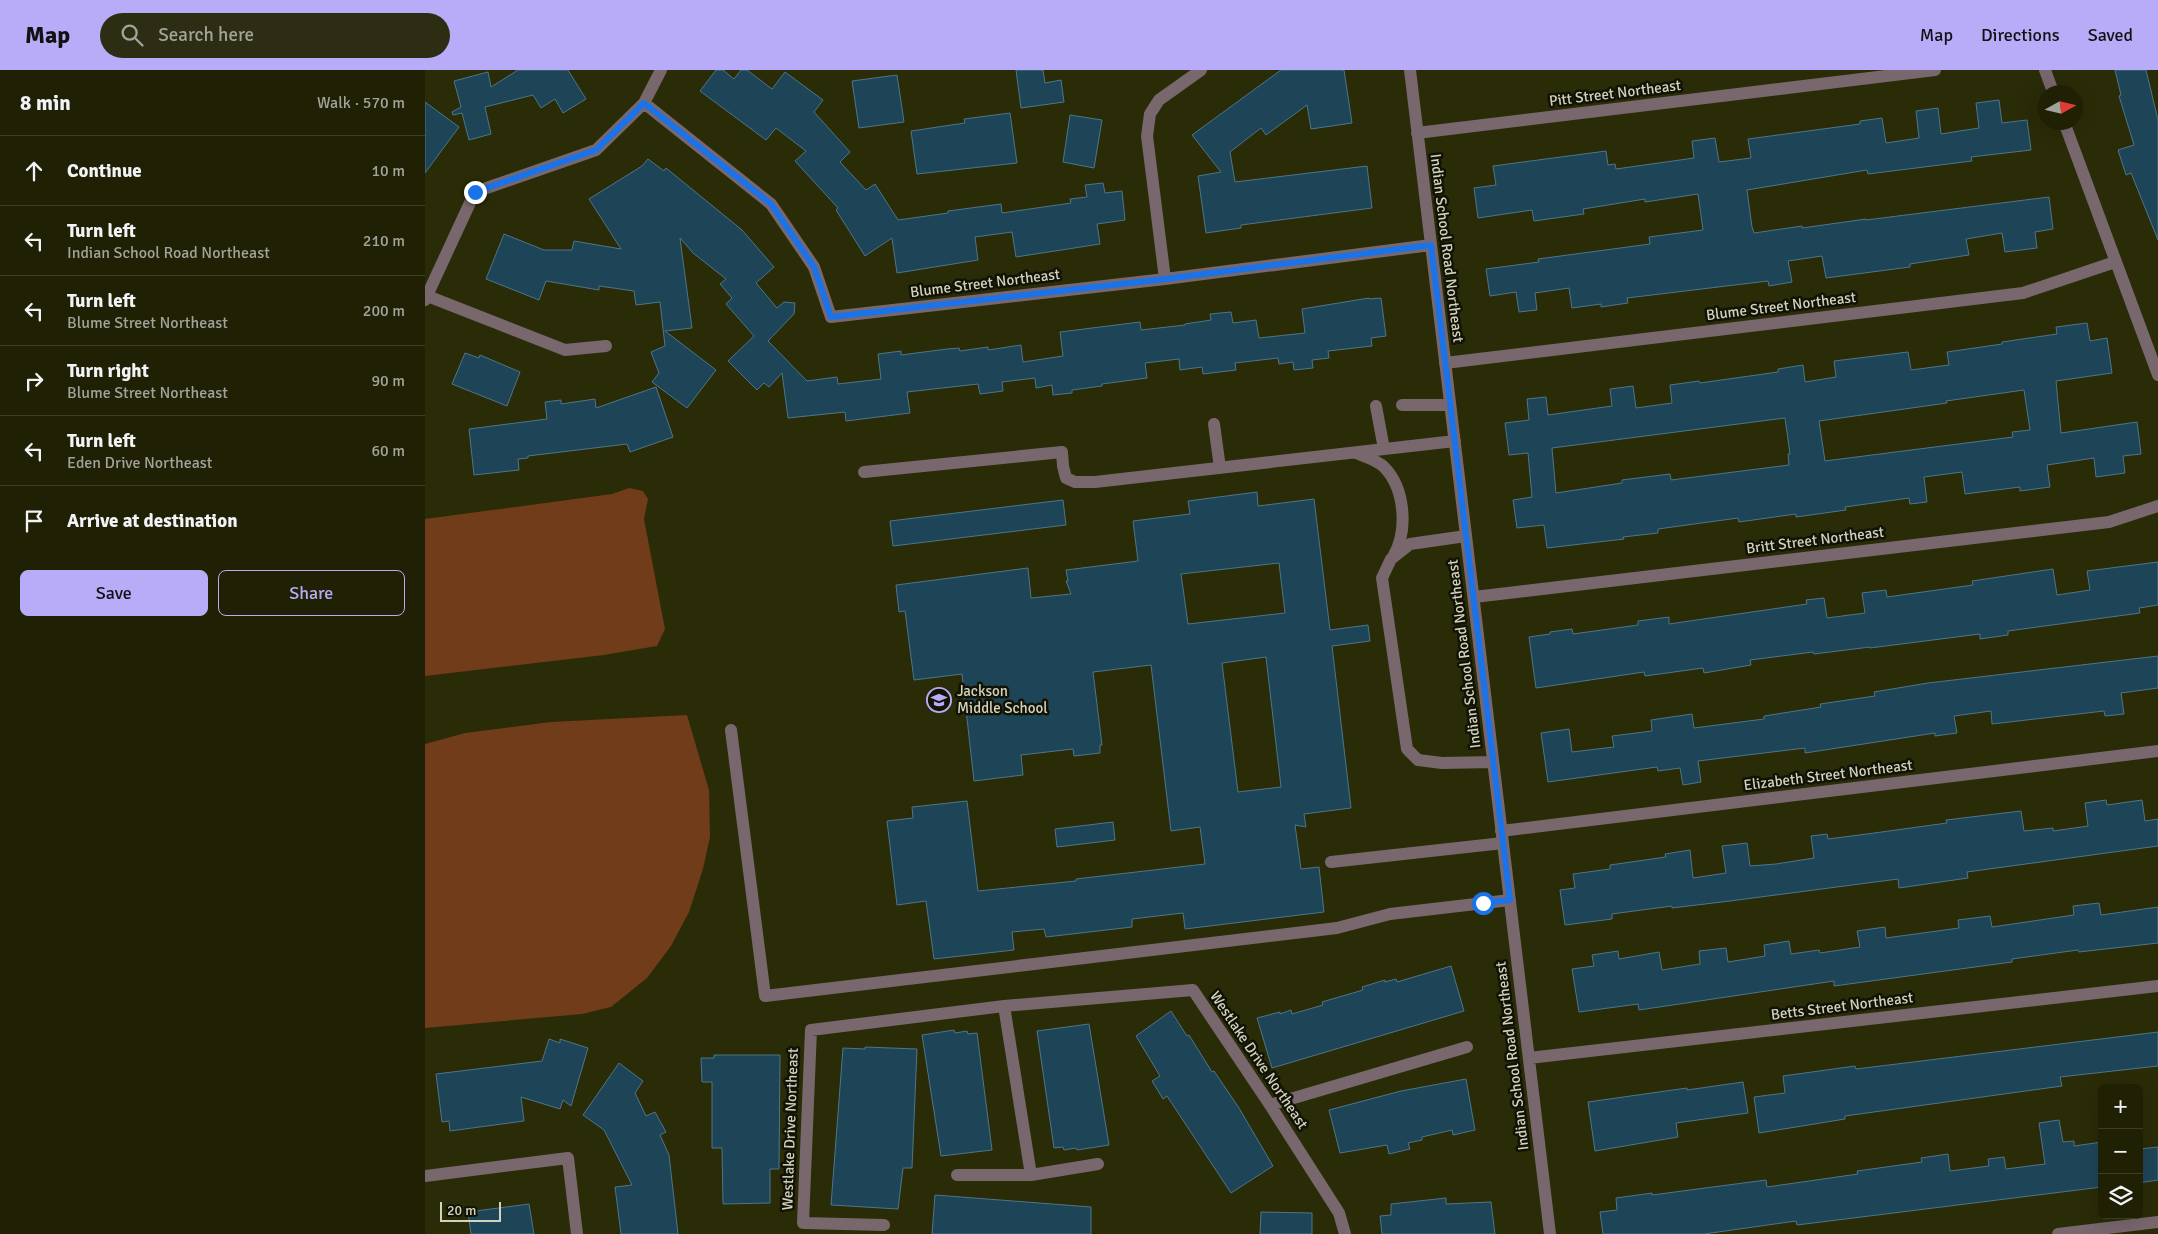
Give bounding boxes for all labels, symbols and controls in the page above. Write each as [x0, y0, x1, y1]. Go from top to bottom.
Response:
search box [100, 13, 450, 58]
text: Map [25, 20, 70, 50]
icon: search [118, 21, 146, 49]
text: Search here [158, 23, 254, 47]
text: Map [1920, 24, 1953, 46]
text: Directions [1981, 24, 2060, 46]
text: Saved [2088, 24, 2133, 46]
street label: Pitt Street Northeast [1548, 76, 1682, 110]
north arrow [2038, 85, 2083, 130]
text: 8 min [20, 90, 71, 116]
text: Walk · 570 m [317, 93, 405, 113]
street label: Indian School Road Northeast [1426, 153, 1468, 343]
icon: ahead [20, 157, 48, 185]
text: Continue [67, 159, 142, 183]
text: 10 m [371, 161, 405, 181]
route end [464, 181, 487, 204]
text: Turn left [67, 219, 136, 243]
icon: left [20, 227, 48, 255]
text: 210 m [363, 231, 405, 251]
text: Indian School Road Northeast [67, 243, 270, 263]
street label: Blume Street Northeast [909, 265, 1061, 301]
street label: Blume Street Northeast [1705, 288, 1857, 324]
text: Turn left [67, 289, 136, 313]
icon: left [20, 297, 48, 325]
text: 200 m [363, 301, 405, 321]
text: Blume Street Northeast [67, 313, 228, 333]
text: Turn right [67, 359, 149, 383]
icon: right [20, 367, 48, 395]
text: 90 m [371, 371, 405, 391]
text: Blume Street Northeast [67, 383, 228, 403]
text: Turn left [67, 429, 136, 453]
icon: left [20, 437, 48, 465]
text: 60 m [371, 441, 405, 461]
text: Eden Drive Northeast [67, 453, 212, 473]
icon: arrive [20, 507, 48, 535]
text: Arrive at destination [67, 509, 238, 533]
street label: Britt Street Northeast [1745, 523, 1885, 557]
street label: Indian School Road Northeast [1443, 559, 1485, 749]
button: Save [20, 570, 208, 616]
button: Share [218, 570, 405, 616]
place label: Jackson Middle School [957, 682, 1048, 717]
school or university icon: Jackson Middle School [926, 687, 952, 713]
street label: Elizabeth Street Northeast [1743, 756, 1913, 794]
route start [1472, 892, 1495, 915]
street label: Indian School Road Northeast [1491, 961, 1533, 1151]
street label: Westlake Drive Northeast [1206, 988, 1312, 1132]
street label: Betts Street Northeast [1770, 988, 1914, 1024]
street label: Westlake Drive Northeast [778, 1047, 802, 1211]
map controls [2098, 1084, 2143, 1219]
button: + [2098, 1084, 2143, 1129]
button: − [2098, 1129, 2143, 1174]
button: layers [2098, 1174, 2143, 1219]
scale bar [440, 1199, 501, 1222]
text: 20 m [447, 1202, 476, 1219]

